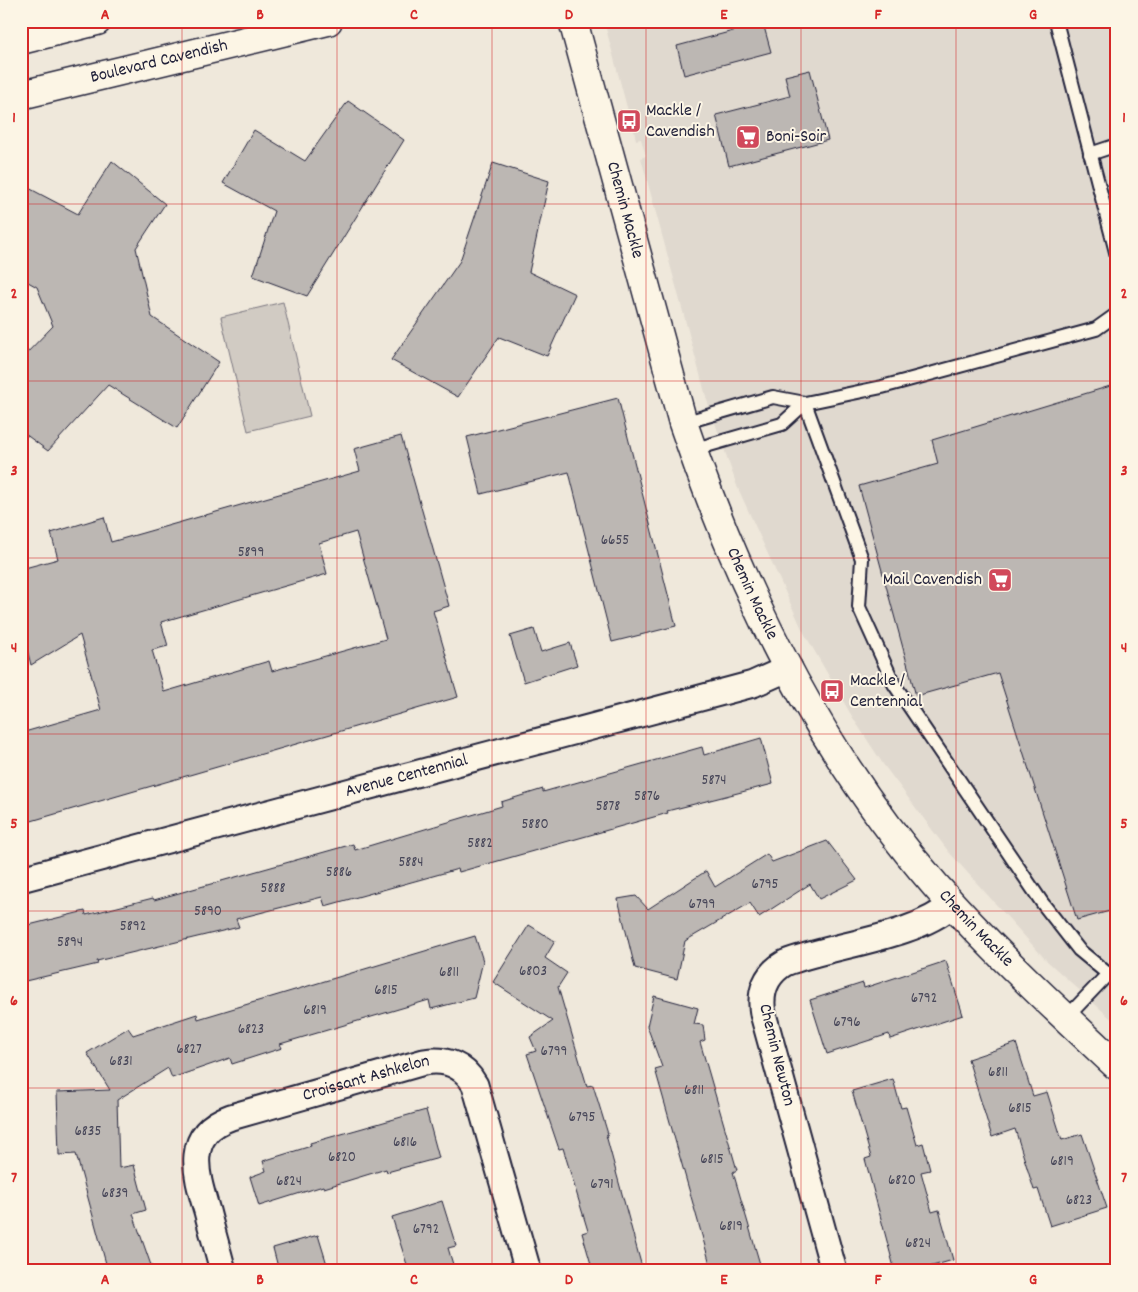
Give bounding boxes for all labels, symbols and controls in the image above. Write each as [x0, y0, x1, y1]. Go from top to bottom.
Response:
text: A [101, 4, 110, 27]
text: B [256, 4, 264, 27]
text: C [410, 4, 418, 27]
text: D [565, 4, 574, 27]
text: E [720, 4, 728, 27]
text: F [874, 4, 882, 27]
text: G [1029, 4, 1037, 27]
street label: Boulevard Cavendish [88, 33, 230, 90]
place label: Mackle / Cavendish [646, 99, 715, 145]
text: 1 [12, 107, 16, 130]
text: 1 [1122, 107, 1126, 130]
bus stop icon: Mackle / Cavendish [616, 108, 642, 134]
supermarket icon: Boni-Soir [735, 124, 761, 150]
place label: Boni-Soir [766, 125, 827, 150]
street label: Chemin Mackle [600, 159, 650, 261]
text: 2 [11, 283, 18, 306]
text: 2 [1121, 283, 1128, 306]
text: 3 [10, 460, 18, 483]
text: 3 [1120, 460, 1128, 483]
house number: 6655 [601, 530, 629, 552]
house number: 5899 [238, 542, 264, 564]
street label: Chemin Mackle [720, 544, 784, 644]
supermarket icon: Mail Cavendish [987, 567, 1013, 593]
place label: Mail Cavendish [883, 568, 982, 593]
text: 4 [11, 637, 17, 660]
text: 4 [1121, 637, 1127, 660]
place label: Mackle / Centennial [850, 669, 923, 715]
bus stop icon: Mackle / Centennial [819, 678, 845, 704]
street label: Avenue Centennial [343, 748, 471, 805]
house number: 5874 [702, 770, 726, 792]
house number: 5876 [634, 786, 660, 808]
house number: 5878 [596, 796, 620, 818]
text: 5 [10, 813, 18, 836]
text: 5 [1120, 813, 1128, 836]
house number: 5880 [521, 814, 549, 836]
house number: 5882 [467, 833, 493, 855]
house number: 5884 [398, 852, 424, 874]
house number: 5886 [326, 862, 352, 884]
house number: 6795 [752, 874, 779, 896]
house number: 5888 [261, 878, 286, 900]
street label: Chemin Mackle [932, 884, 1019, 973]
house number: 6799 [689, 894, 715, 916]
house number: 5890 [194, 901, 222, 923]
house number: 5892 [120, 916, 146, 938]
house number: 5894 [57, 932, 83, 954]
house number: 6803 [519, 961, 547, 983]
house number: 6811 [439, 962, 459, 984]
house number: 6815 [374, 980, 398, 1002]
house number: 6792 [911, 988, 937, 1010]
text: 6 [10, 990, 18, 1013]
text: 6 [1120, 990, 1128, 1013]
house number: 6819 [303, 1000, 327, 1022]
street label: Chemin Newton [751, 1001, 801, 1109]
house number: 6796 [833, 1012, 861, 1034]
house number: 6823 [238, 1019, 264, 1041]
house number: 6827 [176, 1039, 202, 1061]
house number: 6799 [541, 1041, 567, 1063]
street label: Croissant Ashkelon [300, 1049, 431, 1108]
house number: 6831 [109, 1051, 133, 1073]
house number: 6811 [988, 1062, 1008, 1084]
house number: 6811 [684, 1080, 704, 1102]
house number: 6815 [1008, 1098, 1032, 1120]
house number: 6795 [569, 1107, 596, 1129]
house number: 6835 [75, 1121, 102, 1143]
house number: 6816 [393, 1132, 417, 1154]
house number: 6820 [328, 1147, 356, 1169]
house number: 6815 [700, 1149, 724, 1171]
house number: 6819 [1050, 1151, 1074, 1173]
text: 7 [11, 1167, 17, 1190]
text: 7 [1121, 1167, 1127, 1190]
house number: 6820 [888, 1170, 916, 1192]
house number: 6824 [276, 1171, 302, 1193]
house number: 6791 [590, 1174, 614, 1196]
house number: 6839 [102, 1183, 128, 1205]
house number: 6823 [1066, 1190, 1092, 1212]
house number: 6819 [719, 1216, 743, 1238]
house number: 6792 [413, 1219, 439, 1241]
house number: 6824 [905, 1233, 931, 1255]
text: A [101, 1269, 110, 1292]
text: B [256, 1269, 264, 1292]
text: C [410, 1269, 418, 1292]
text: D [565, 1269, 574, 1292]
text: E [720, 1269, 728, 1292]
text: F [874, 1269, 882, 1292]
text: G [1029, 1269, 1037, 1292]

